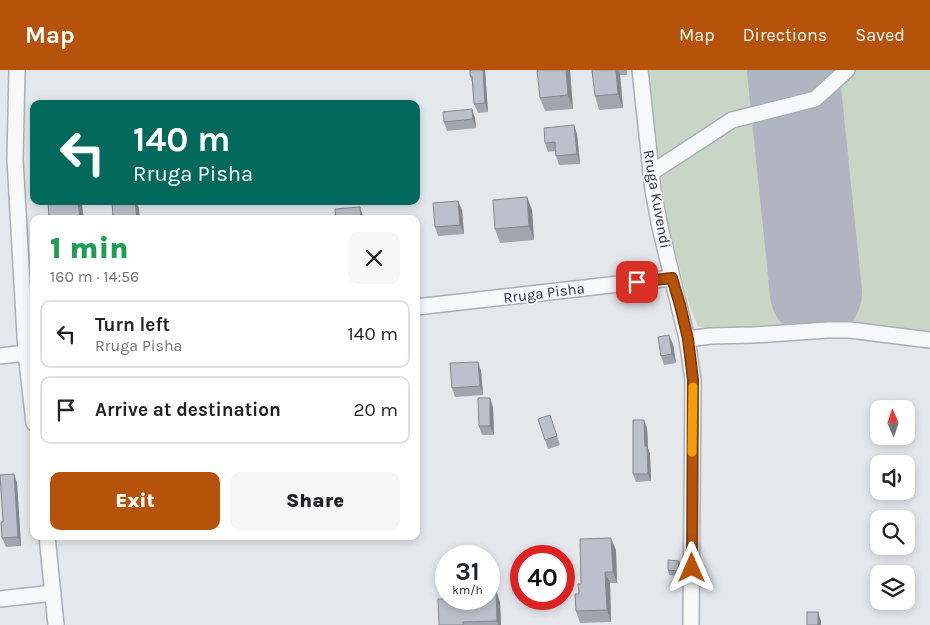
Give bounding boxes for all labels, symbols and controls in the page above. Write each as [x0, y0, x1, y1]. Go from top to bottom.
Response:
text: Map [25, 21, 75, 49]
text: Map [679, 24, 715, 46]
text: Directions [743, 24, 827, 46]
text: Saved [855, 24, 905, 46]
text: 140 m [133, 119, 231, 160]
icon: left [50, 120, 115, 185]
street label: Rruga Kuvendi [639, 148, 675, 250]
text: Rruga Pisha [133, 161, 253, 187]
text: 1 min [50, 230, 129, 266]
button: close [348, 232, 400, 284]
pin [616, 261, 658, 303]
text: 160 m · 14:56 [50, 267, 139, 286]
icon: arrive [623, 268, 651, 296]
street label: Rruga Pisha [502, 279, 586, 307]
text: Turn left [95, 314, 170, 336]
icon: left [52, 320, 80, 348]
text: 140 m [348, 323, 398, 345]
text: Rruga Pisha [95, 336, 182, 355]
icon: arrive [52, 396, 80, 424]
text: Arrive at destination [95, 399, 281, 421]
text: 20 m [353, 399, 398, 421]
north arrow [870, 400, 915, 445]
map controls [870, 400, 915, 610]
button: sound [870, 455, 915, 500]
button: Exit [50, 472, 220, 530]
button: Share [230, 472, 400, 530]
button: search [870, 510, 915, 555]
position arrow [665, 541, 717, 593]
speed limit sign: 40 [510, 545, 575, 610]
text: 31 [455, 557, 480, 586]
button: layers [870, 565, 915, 610]
text: km/h [452, 583, 483, 597]

